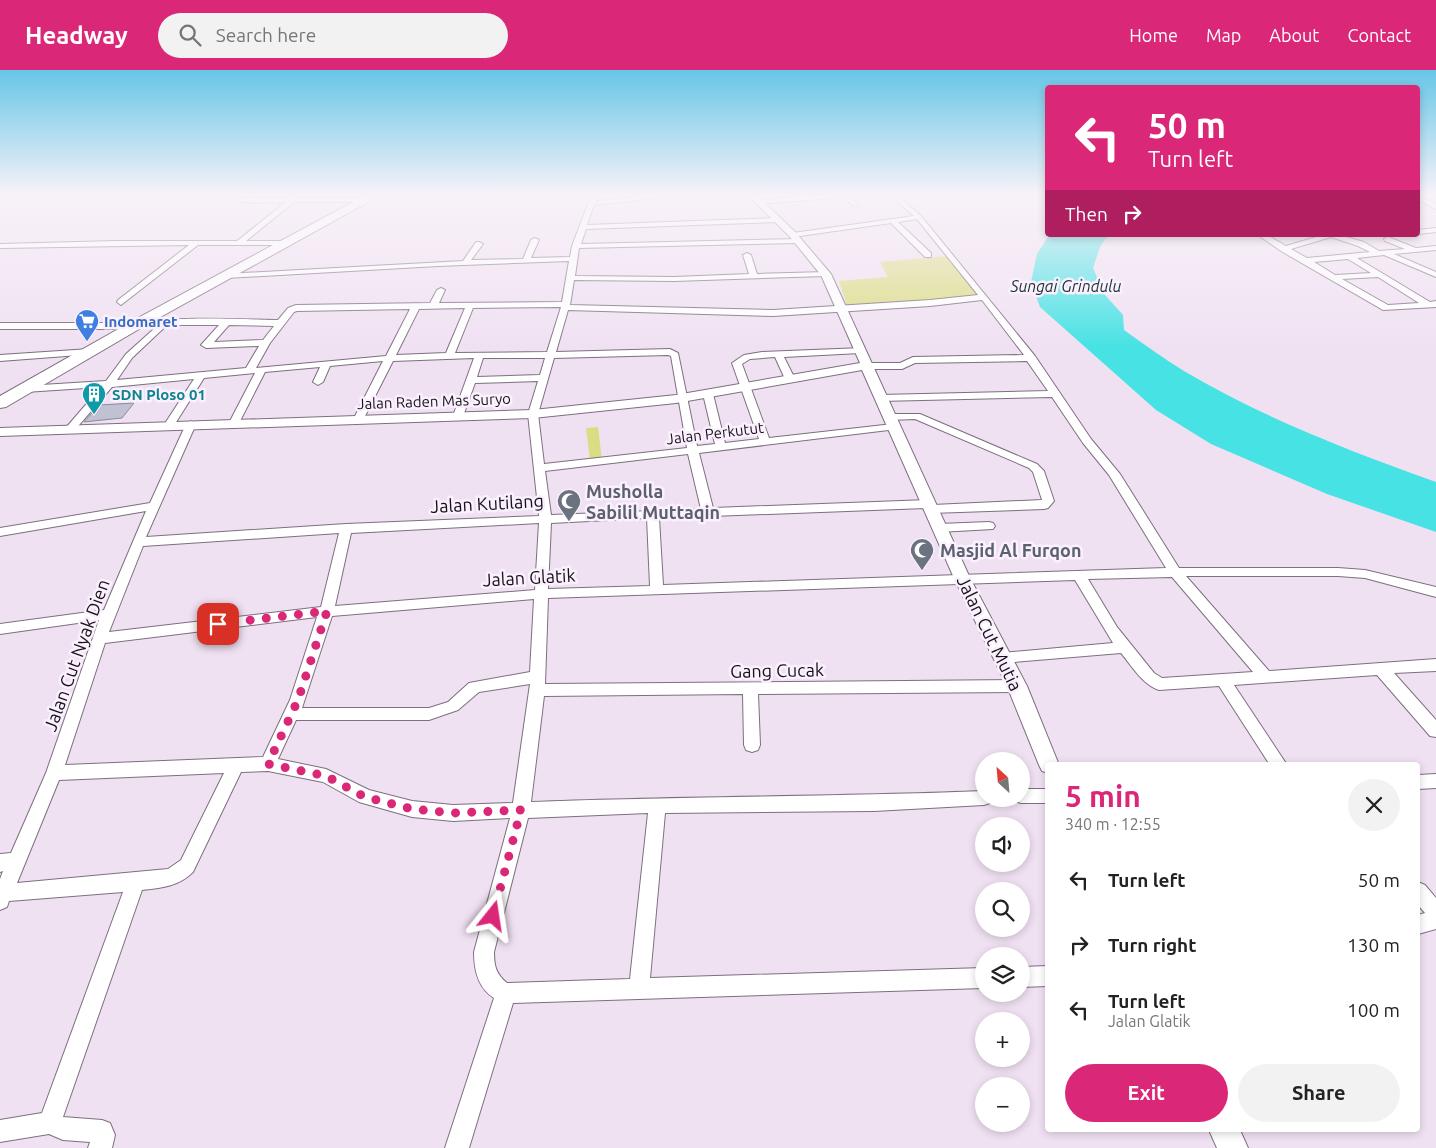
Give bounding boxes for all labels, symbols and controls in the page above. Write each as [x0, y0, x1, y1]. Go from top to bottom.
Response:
search box [158, 13, 508, 58]
icon: search [176, 21, 204, 49]
text: Headway [25, 22, 128, 49]
text: Search here [216, 24, 316, 46]
text: Home [1129, 25, 1178, 45]
text: Map [1206, 25, 1241, 45]
text: About [1269, 25, 1319, 45]
text: Contact [1347, 25, 1411, 45]
icon: left [1065, 105, 1130, 170]
text: 50 m [1148, 105, 1226, 145]
text: Turn left [1148, 146, 1233, 171]
icon: right [1118, 200, 1146, 228]
text: Then [1065, 203, 1108, 225]
water label: Sungai Grindulu [1010, 277, 1122, 295]
supermarket icon: Indomaret [74, 308, 100, 342]
place label: Indomaret [104, 313, 178, 330]
building icon: SDN Ploso 01 [81, 381, 107, 415]
place label: SDN Ploso 01 [112, 386, 206, 403]
street label: Jalan Raden Mas Suryo [357, 390, 511, 412]
street label: Jalan Perkutut [665, 419, 765, 447]
place label: Musholla Sabilil Muttaqin [586, 481, 720, 522]
mosque icon: Musholla Sabilil Muttaqin [556, 488, 582, 522]
street label: Jalan Kutilang [430, 490, 544, 516]
mosque icon: Masjid Al Furqon [909, 537, 935, 571]
place label: Masjid Al Furqon [940, 540, 1081, 560]
street label: Jalan Glatik [482, 565, 576, 589]
street label: Jalan Cut Mutia [954, 572, 1026, 694]
street label: Jalan Cut Nyak Dien [39, 576, 113, 734]
pin [197, 603, 239, 645]
icon: arrive [204, 610, 232, 638]
street label: Gang Cucak [730, 659, 824, 681]
north arrow [975, 752, 1030, 808]
map controls [975, 752, 1030, 1132]
text: 5 min [1065, 779, 1141, 813]
button: close [1348, 779, 1400, 831]
text: 340 m · 12:55 [1065, 815, 1161, 833]
button: sound [975, 817, 1030, 872]
icon: left [1065, 866, 1093, 894]
text: Turn left [1108, 869, 1186, 891]
text: 50 m [1358, 869, 1400, 891]
button: search [975, 882, 1030, 937]
position arrow [466, 889, 518, 941]
icon: right [1065, 931, 1093, 959]
text: Turn right [1108, 934, 1196, 956]
text: 130 m [1347, 934, 1400, 956]
button: layers [975, 947, 1030, 1002]
text: Turn left [1108, 990, 1186, 1012]
icon: left [1065, 996, 1093, 1024]
text: 100 m [1347, 999, 1400, 1021]
button: + [975, 1012, 1030, 1067]
text: Jalan Glatik [1108, 1012, 1191, 1030]
button: Exit [1065, 1064, 1228, 1122]
button: Share [1238, 1064, 1400, 1122]
button: − [975, 1077, 1030, 1132]

